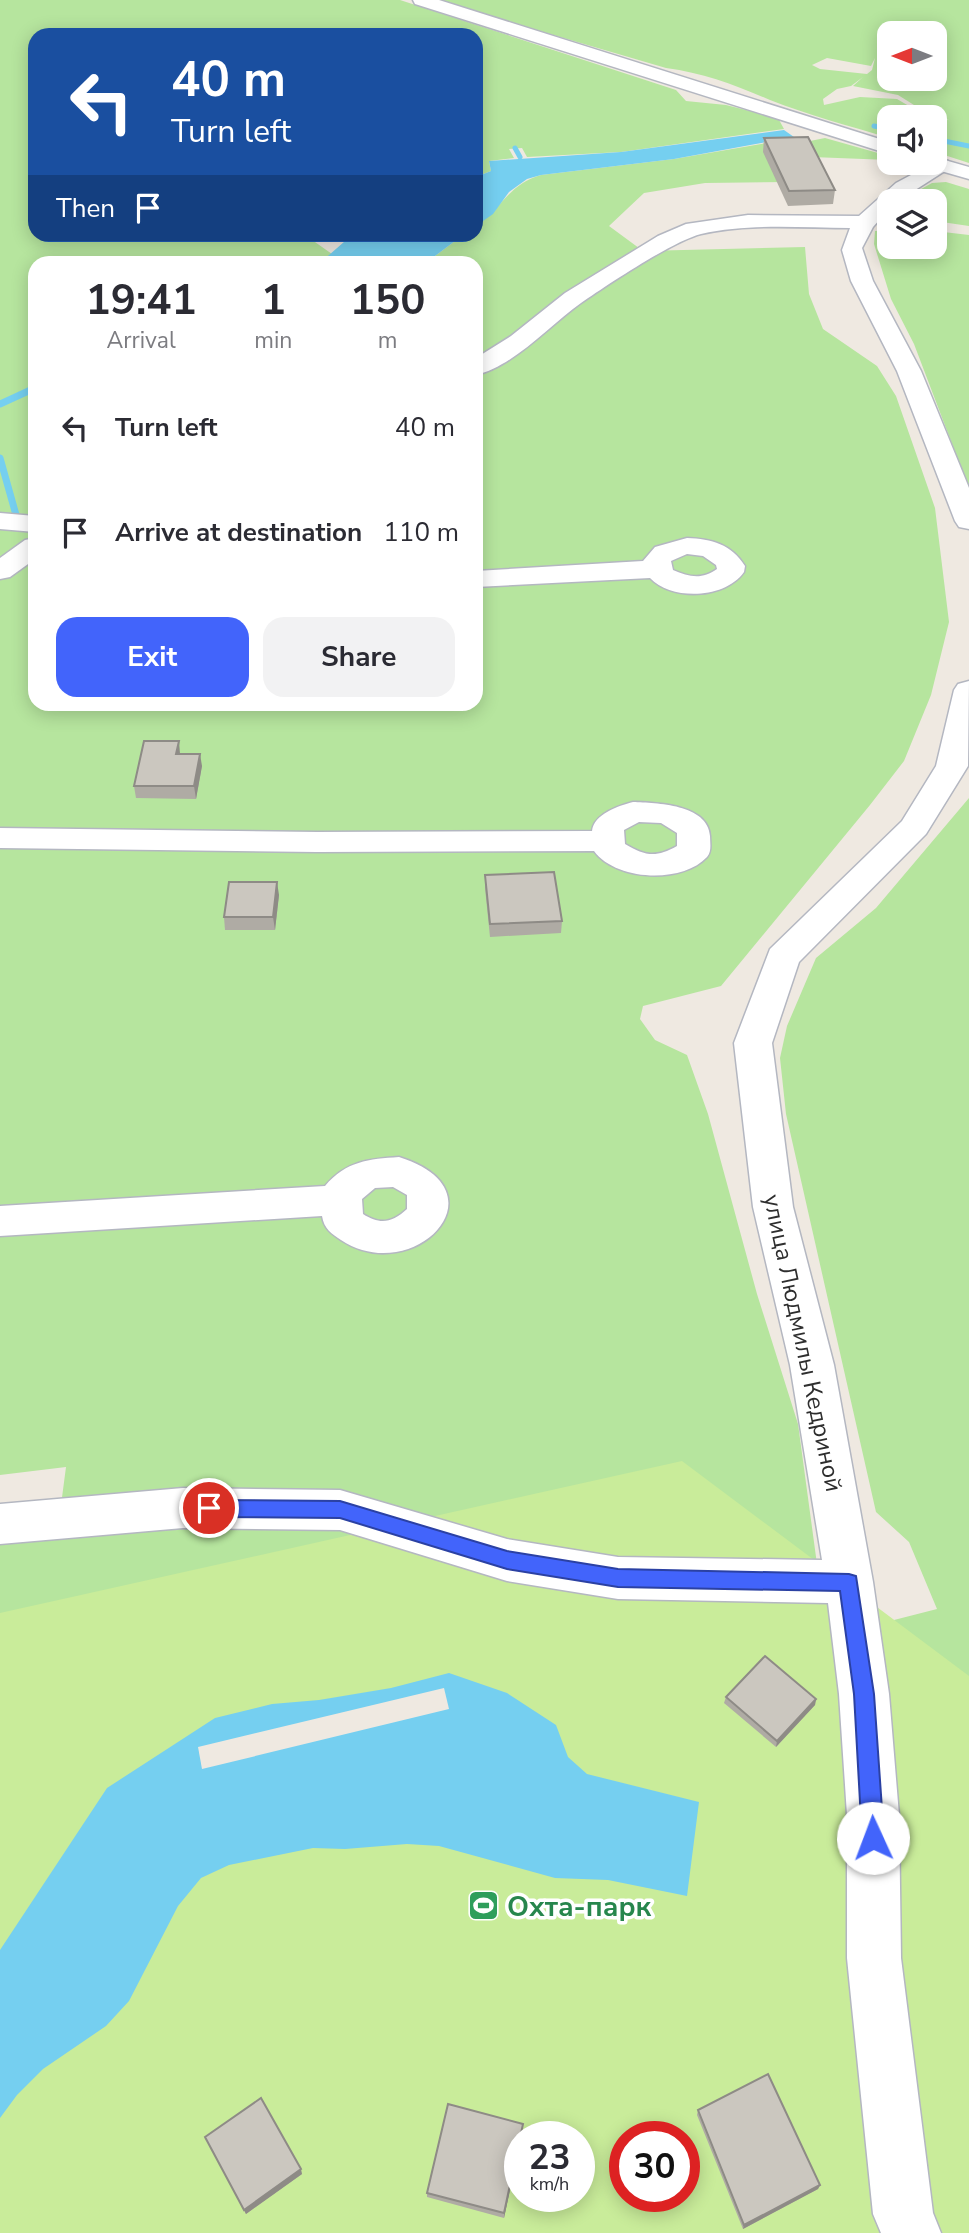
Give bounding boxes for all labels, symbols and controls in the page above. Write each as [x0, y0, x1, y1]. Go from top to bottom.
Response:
north arrow [877, 21, 947, 91]
map controls [877, 21, 947, 259]
text: 40 m [171, 46, 286, 113]
icon: left [56, 56, 147, 147]
button: sound [877, 105, 947, 175]
text: Turn left [171, 110, 291, 153]
icon: arrive [129, 189, 167, 227]
button: layers [877, 189, 947, 259]
text: Then [56, 191, 115, 226]
text: 19:41 [86, 272, 197, 329]
text: 1 [261, 272, 286, 329]
text: 150 [350, 272, 425, 329]
text: Arrival [107, 325, 176, 356]
text: min [254, 325, 292, 356]
text: m [378, 325, 398, 356]
icon: left [56, 409, 94, 447]
text: Turn left [115, 410, 218, 445]
text: 40 m [395, 410, 455, 445]
icon: arrive [56, 514, 94, 552]
text: Arrive at destination [115, 515, 362, 550]
text: 110 m [383, 515, 459, 550]
button: Exit [56, 617, 249, 697]
button: Share [263, 617, 455, 697]
street label: улица Людмилы Кедриной [756, 1191, 850, 1495]
pin [179, 1478, 239, 1538]
icon: arrive [190, 1489, 228, 1527]
position arrow [836, 1801, 910, 1875]
place label: Охта-парк [507, 1888, 652, 1926]
sports icon: Охта-парк [467, 1889, 501, 1923]
speed limit sign: 30 [609, 2121, 700, 2212]
text: 23 [528, 2134, 571, 2181]
text: km/h [530, 2172, 569, 2196]

